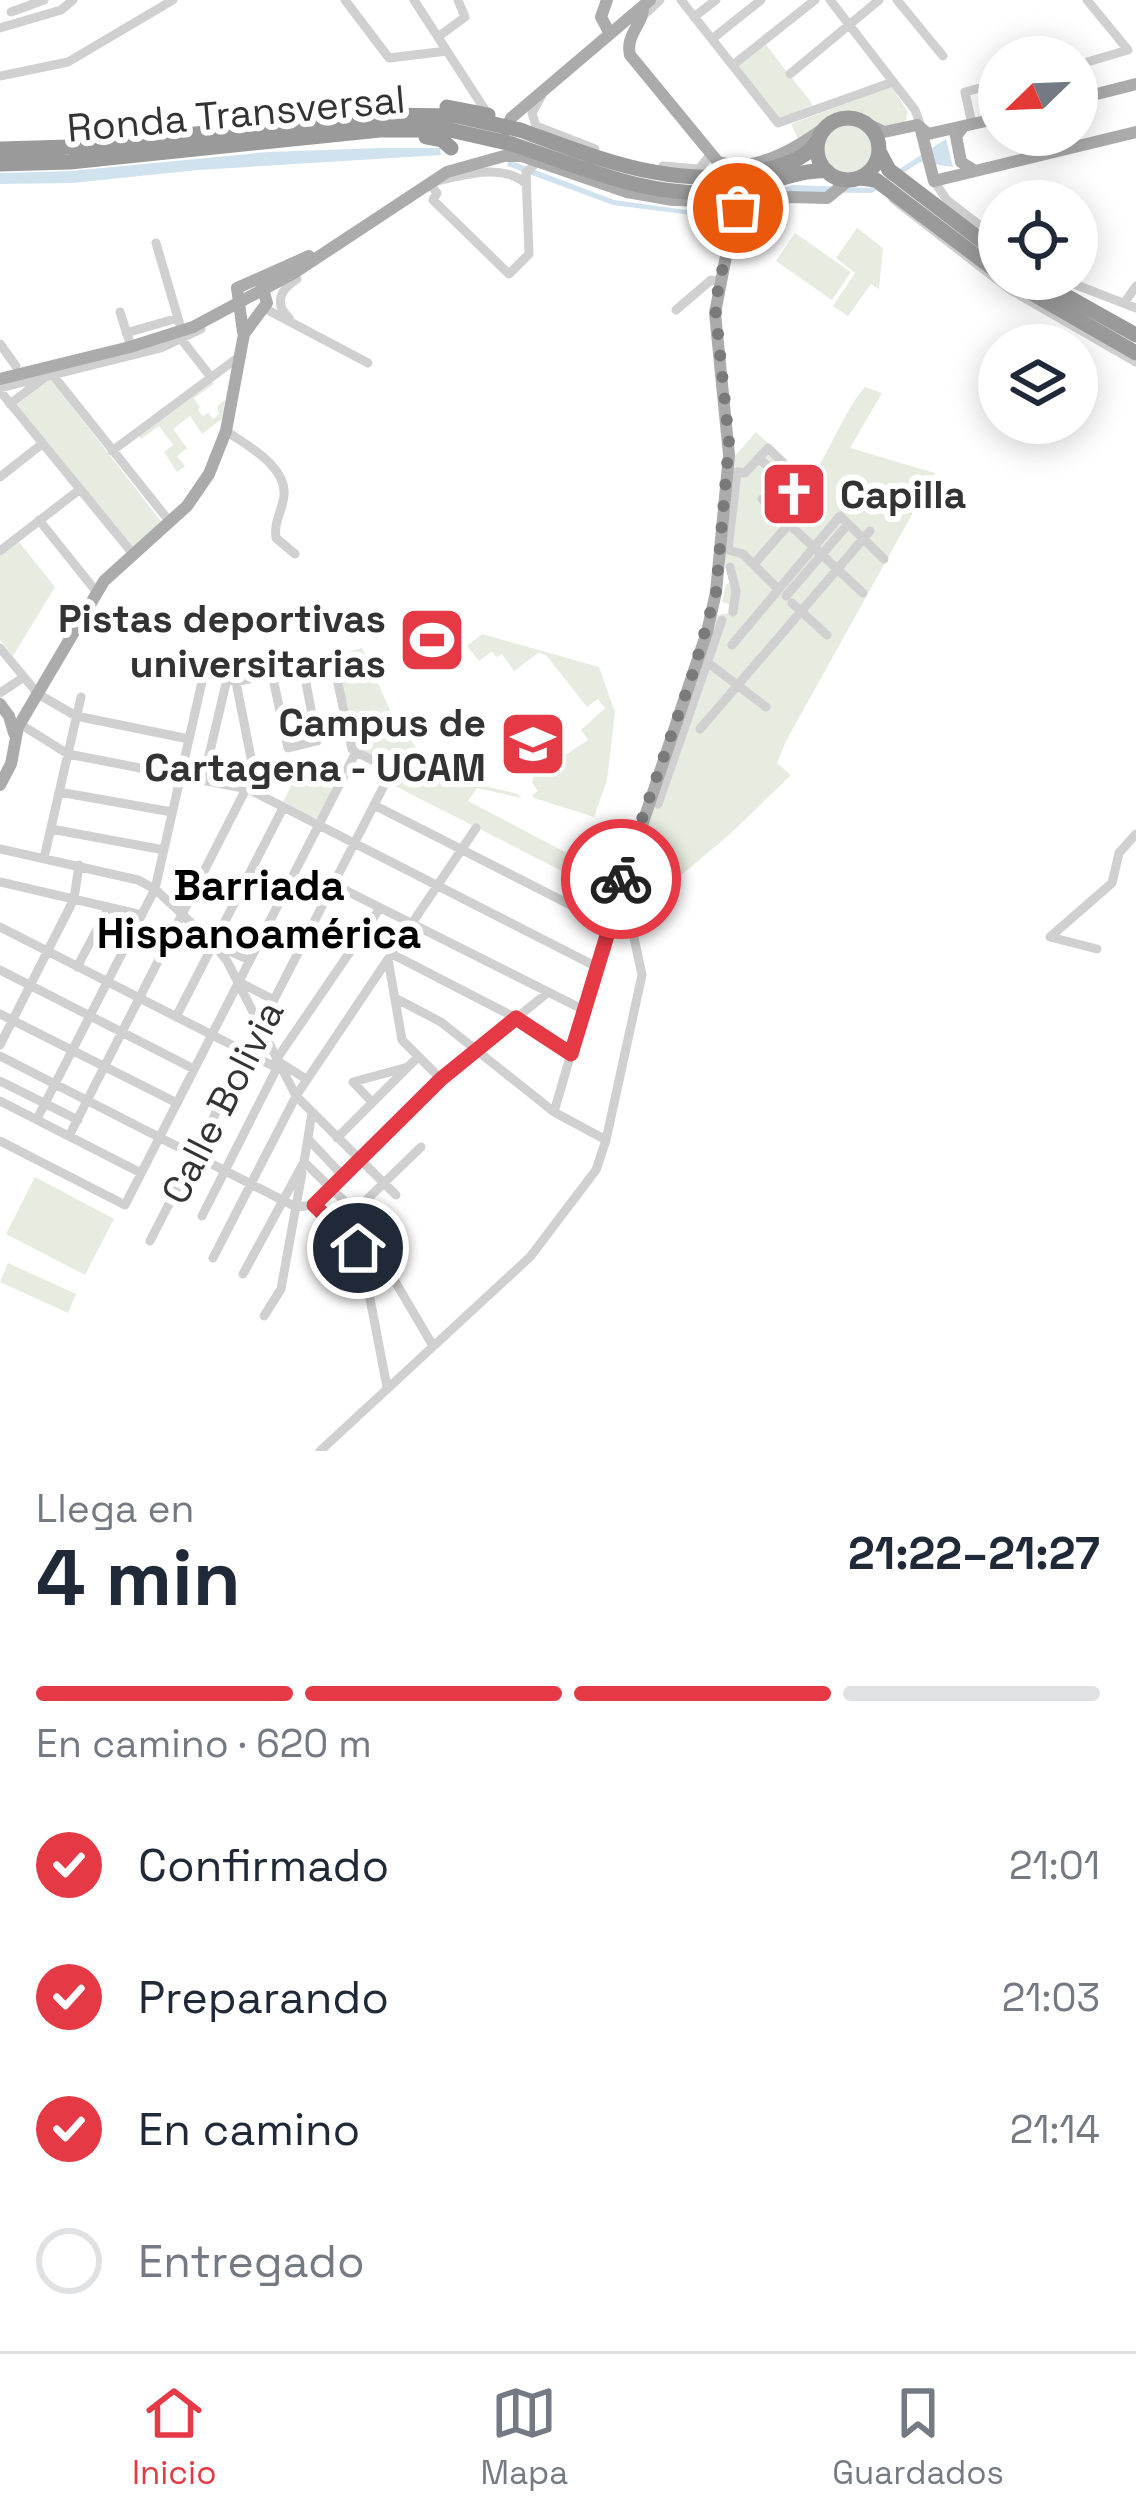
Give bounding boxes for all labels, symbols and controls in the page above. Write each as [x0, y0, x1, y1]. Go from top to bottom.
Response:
north arrow [978, 36, 1098, 156]
map controls [978, 36, 1098, 444]
street label: Ronda Transversal [65, 74, 407, 153]
pin [687, 157, 789, 259]
icon: bag [705, 175, 771, 241]
button: locate [978, 180, 1098, 300]
button: layers [978, 324, 1098, 444]
church icon: Capilla [759, 459, 829, 529]
place label: Capilla [840, 470, 966, 519]
place label: Pistas deportivas universitarias [58, 594, 386, 688]
sports icon: Pistas deportivas universitarias [397, 605, 467, 675]
place label: Campus de Cartagena - UCAM [144, 698, 486, 792]
school or university icon: Campus de Cartagena - UCAM [498, 709, 568, 779]
courier [561, 819, 681, 939]
icon: bike [588, 846, 654, 912]
district label: Barriada Hispanoamérica [97, 859, 421, 960]
street label: Calle Bolivia [150, 992, 295, 1212]
pin [307, 1197, 409, 1299]
icon: home [325, 1215, 391, 1281]
text: Llega en [36, 1484, 194, 1533]
text: 21:22–21:27 [848, 1525, 1100, 1582]
text: 4 min [36, 1528, 241, 1628]
text: En camino · 620 m [36, 1719, 372, 1768]
icon: check [36, 1832, 102, 1898]
text: Confirmado [138, 1837, 389, 1894]
text: 21:01 [1009, 1841, 1100, 1890]
icon: check [36, 1964, 102, 2030]
text: Preparando [138, 1969, 389, 2026]
text: 21:03 [1002, 1973, 1100, 2022]
icon: check [36, 2096, 102, 2162]
text: En camino [138, 2101, 360, 2158]
text: 21:14 [1010, 2105, 1100, 2154]
text: Entregado [138, 2233, 365, 2290]
tab: Inicio [132, 2380, 217, 2494]
tab: Mapa [481, 2380, 568, 2494]
tab: Guardados [832, 2380, 1004, 2494]

